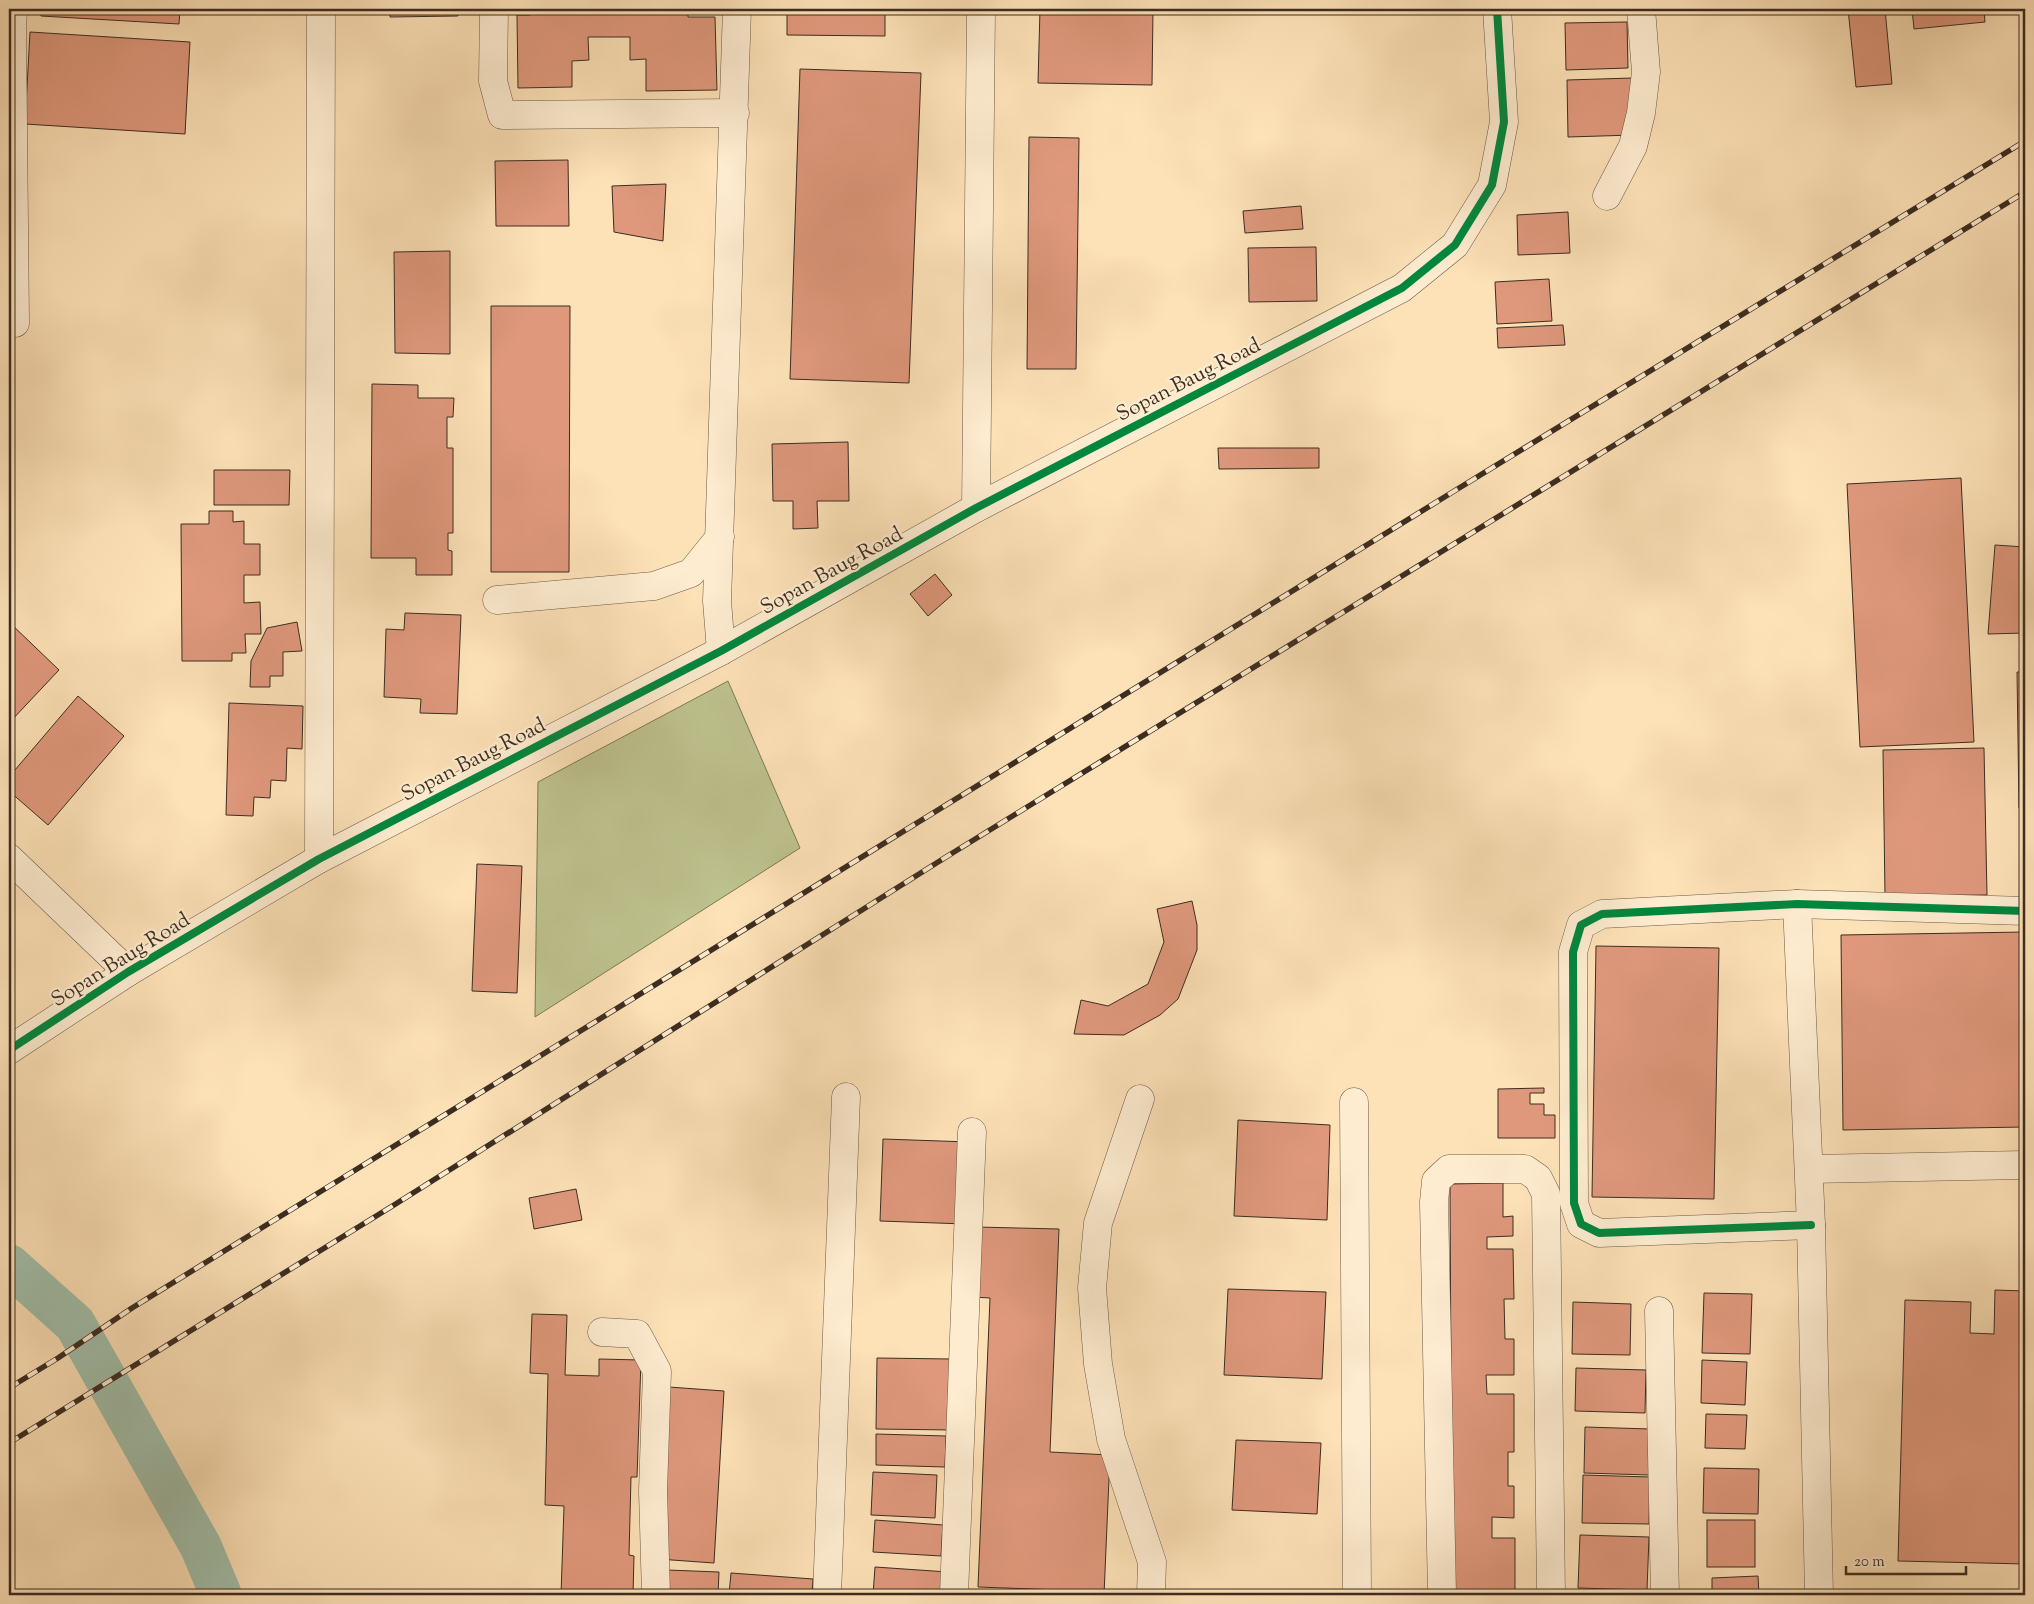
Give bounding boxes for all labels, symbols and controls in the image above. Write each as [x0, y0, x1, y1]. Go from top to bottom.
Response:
street label: Sopan Baug Road [1111, 331, 1267, 430]
street label: Sopan Baug Road [755, 520, 909, 623]
street label: Sopan Baug Road [396, 711, 552, 810]
street label: Sopan Baug Road [46, 906, 196, 1015]
scale bar [1846, 1544, 1966, 1576]
text: 20 m [1854, 1552, 1885, 1573]

